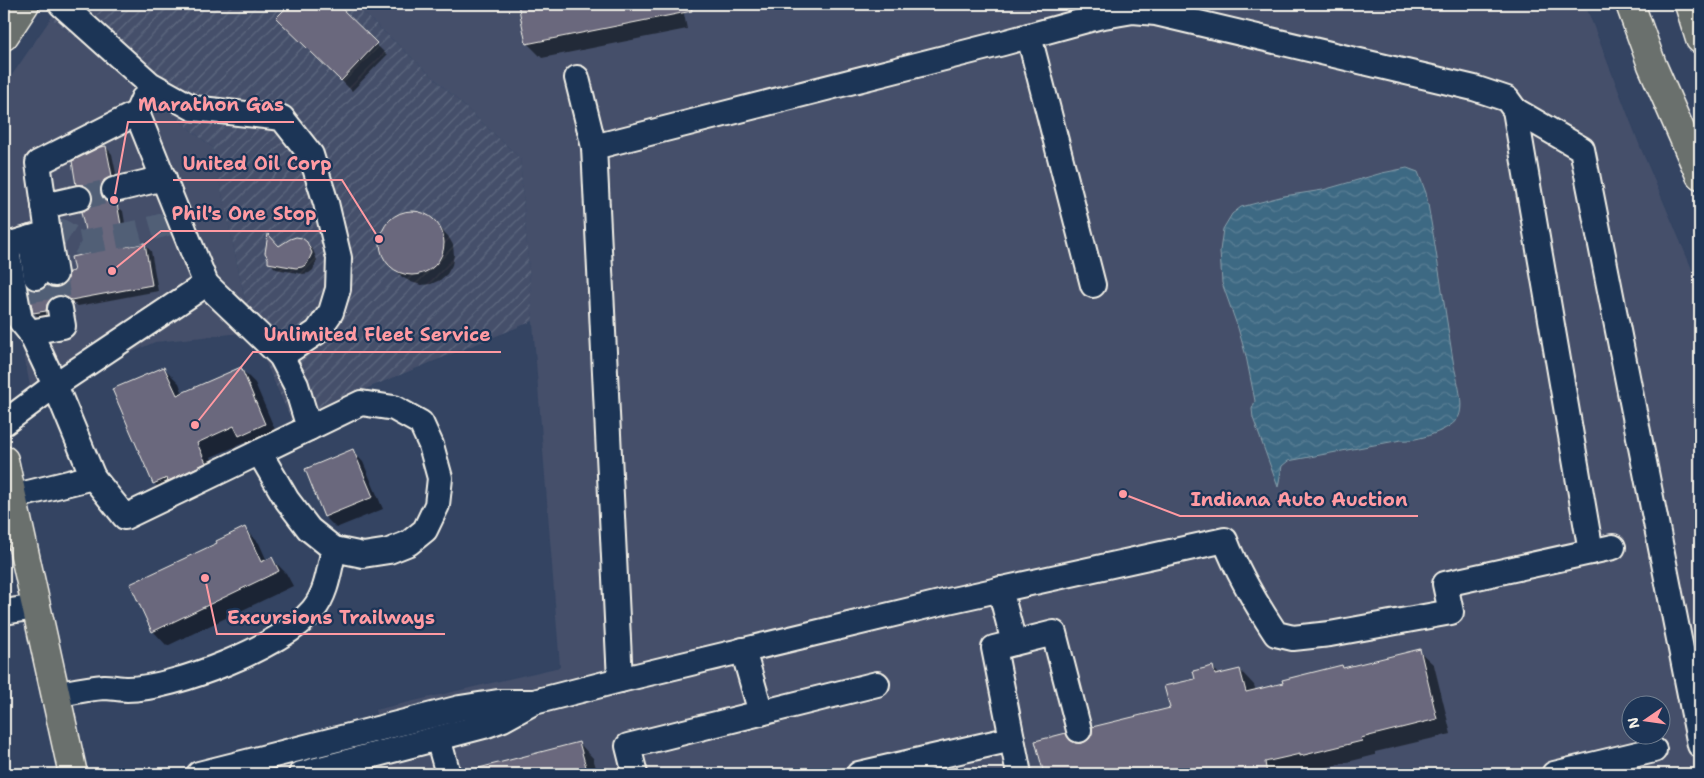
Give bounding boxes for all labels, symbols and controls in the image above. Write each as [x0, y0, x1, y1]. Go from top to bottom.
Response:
callout: Marathon Gas [128, 88, 294, 122]
text: Marathon Gas [138, 92, 284, 117]
callout: United Oil Corp [173, 146, 342, 180]
text: United Oil Corp [182, 151, 332, 176]
callout: Phil's One Stop [161, 197, 326, 231]
text: Phil's One Stop [172, 201, 316, 226]
callout: Unlimited Fleet Service [253, 318, 501, 352]
text: Unlimited Fleet Service [263, 322, 491, 347]
callout: Indiana Auto Auction [1180, 482, 1418, 516]
text: Indiana Auto Auction [1190, 487, 1408, 512]
callout: Excursions Trailways [217, 600, 445, 634]
text: Excursions Trailways [227, 605, 435, 630]
north arrow [1622, 696, 1672, 746]
text: N [1623, 715, 1643, 730]

